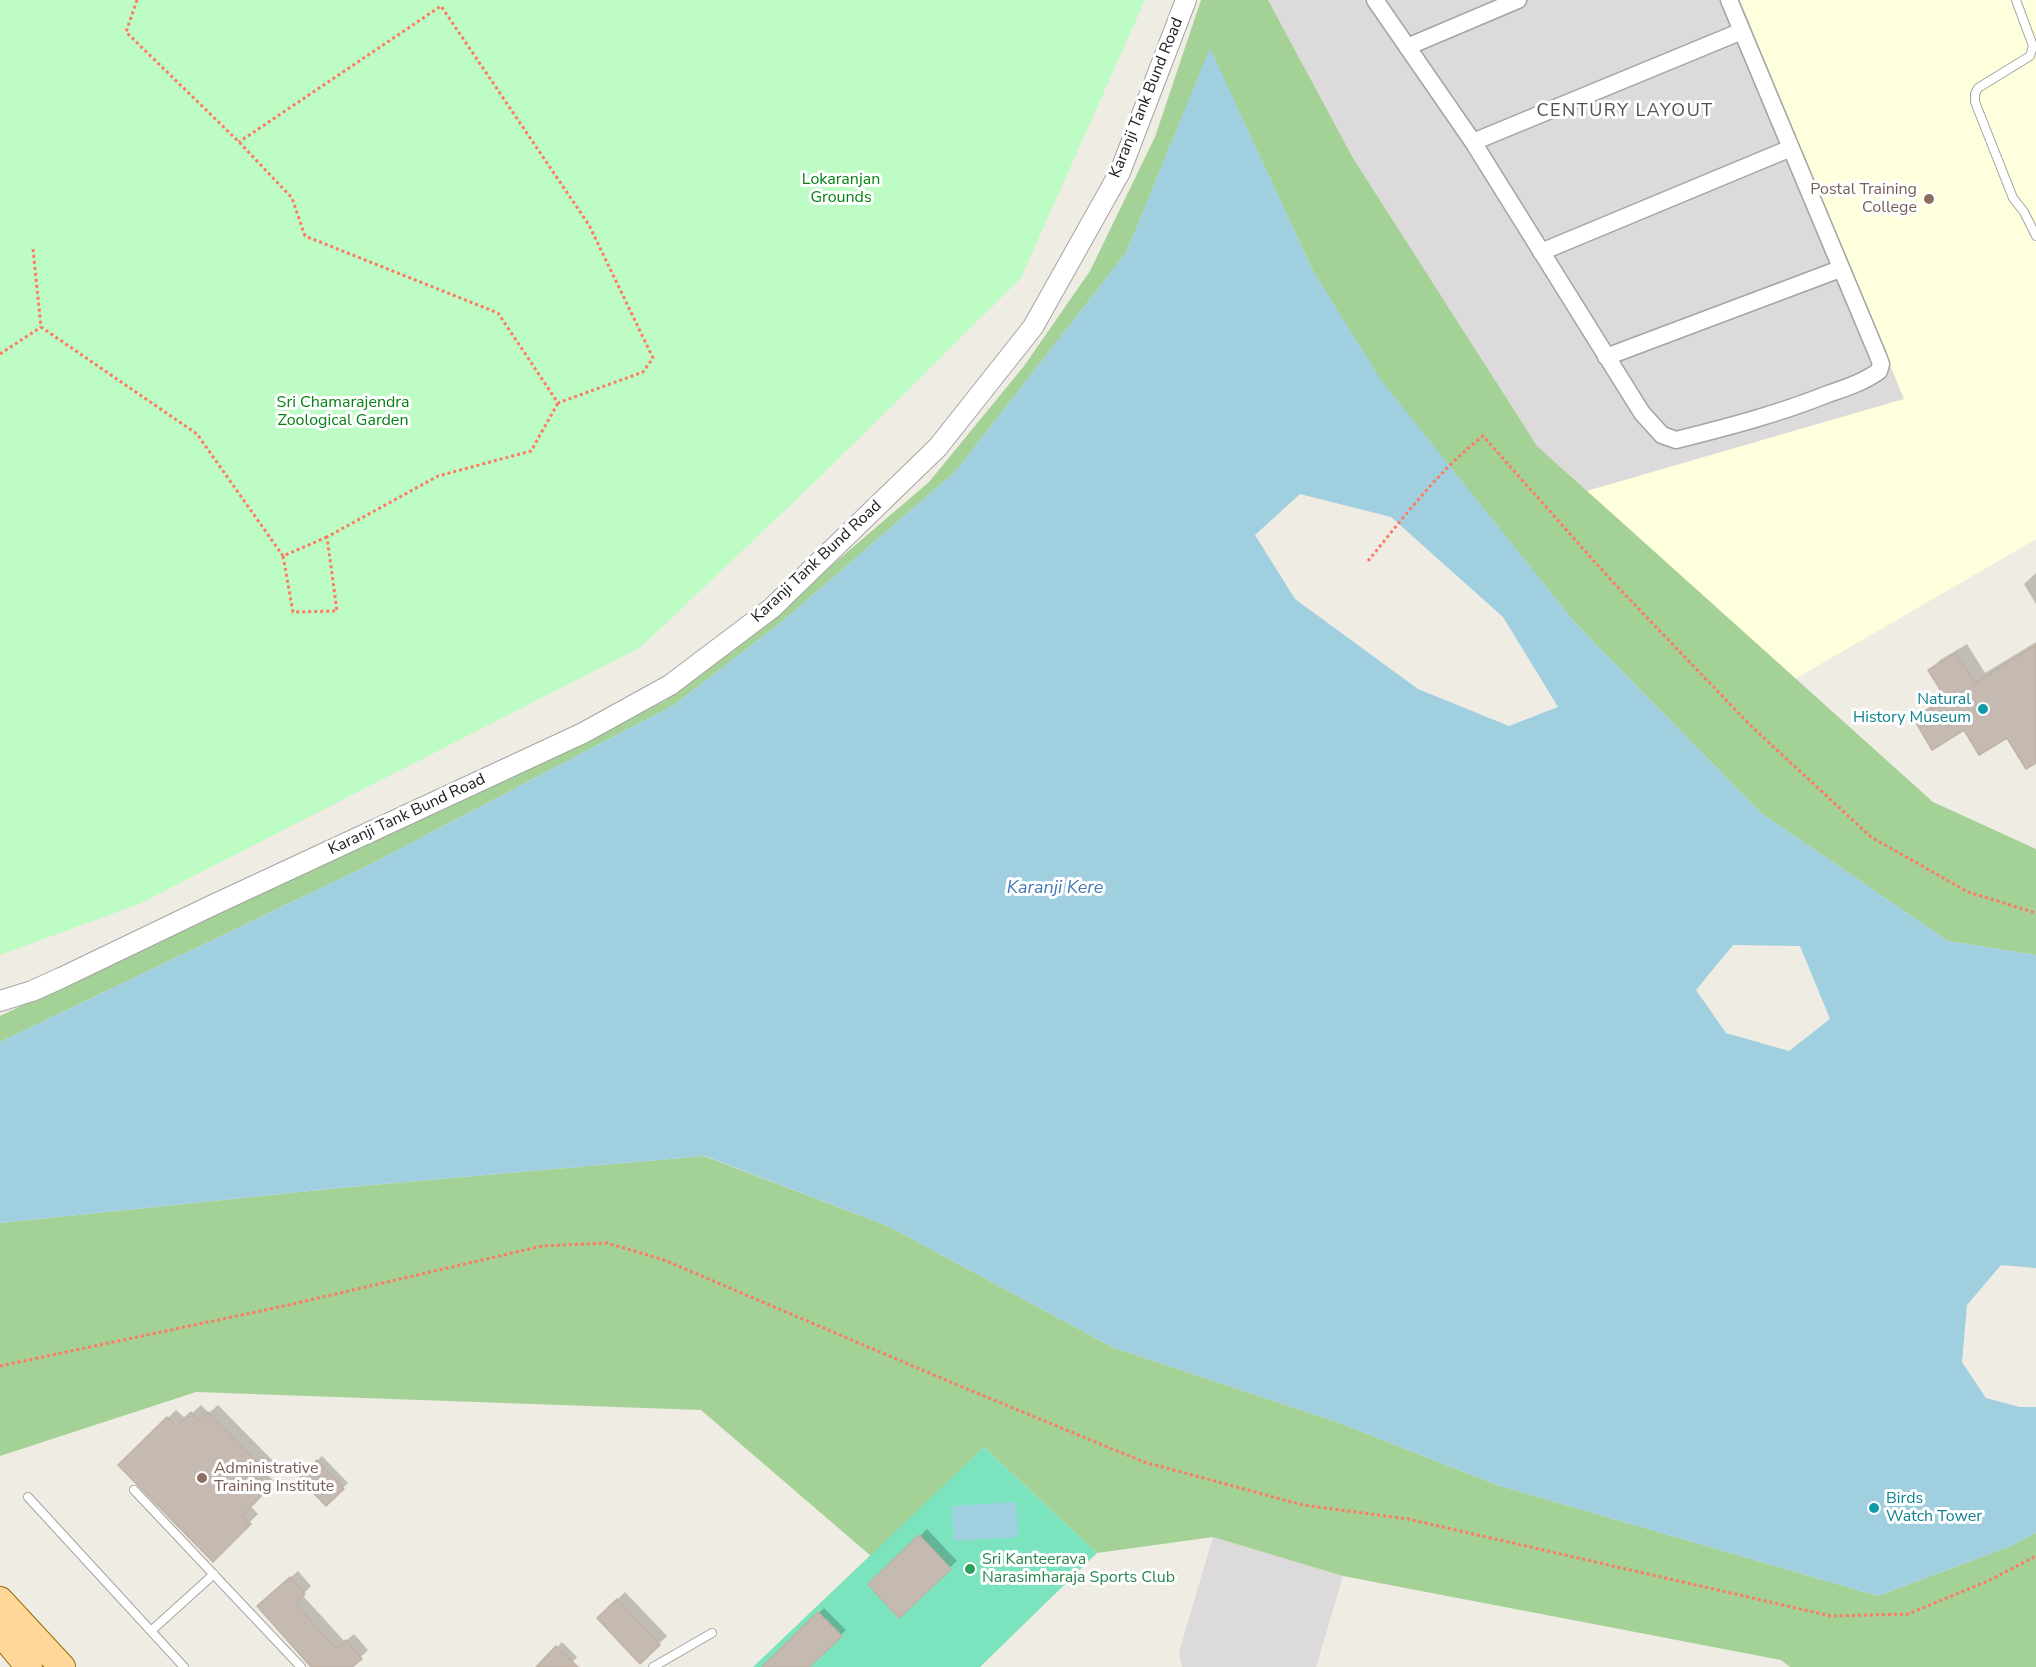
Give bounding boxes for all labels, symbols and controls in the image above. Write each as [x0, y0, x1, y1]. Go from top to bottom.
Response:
street label: Karanji Tank Bund Road [1106, 15, 1188, 181]
district label: CENTURY LAYOUT [1536, 101, 1714, 123]
park label: Lokaranjan Grounds [802, 170, 880, 208]
place label: Postal Training College [1810, 180, 1917, 218]
marker: Postal Training College [1922, 192, 1936, 206]
park label: Sri Chamarajendra Zoological Garden [277, 393, 409, 431]
street label: Karanji Tank Bund Road [748, 497, 886, 627]
place label: Natural History Museum [1853, 690, 1971, 728]
marker: Natural History Museum [1976, 702, 1990, 716]
street label: Karanji Tank Bund Road [325, 770, 489, 860]
water label: Karanji Kere [1007, 878, 1103, 900]
place label: Administrative Training Institute [214, 1459, 334, 1497]
marker: Administrative Training Institute [195, 1471, 209, 1485]
place label: Birds Watch Tower [1886, 1489, 1982, 1527]
marker: Birds Watch Tower [1867, 1501, 1881, 1515]
place label: Sri Kanteerava Narasimharaja Sports Club [982, 1550, 1175, 1588]
marker: Sri Kanteerava Narasimharaja Sports Club [963, 1562, 977, 1576]

